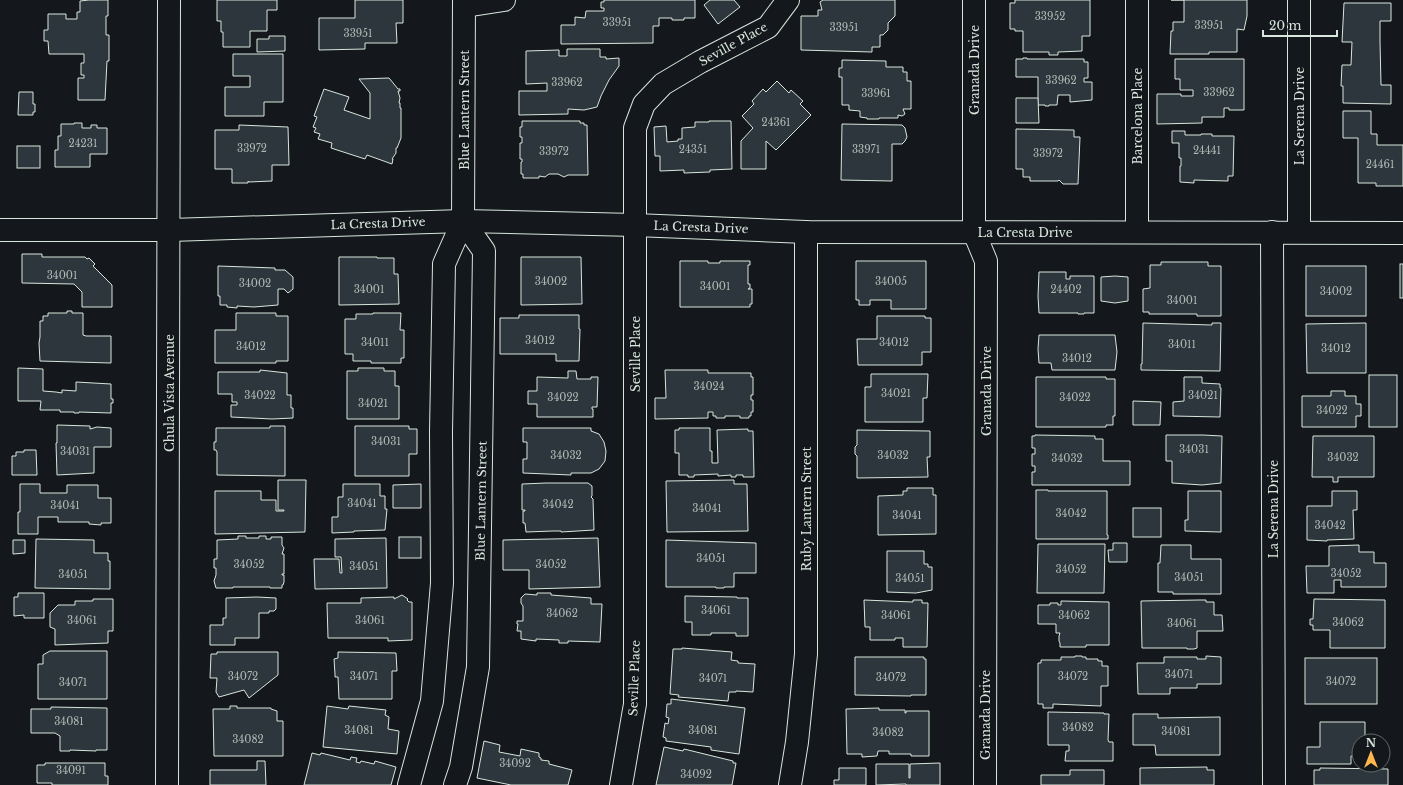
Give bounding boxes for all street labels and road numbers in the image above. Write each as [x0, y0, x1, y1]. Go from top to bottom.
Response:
street label: Seville Place [696, 19, 770, 69]
street label: Granada Drive [967, 25, 982, 115]
street label: Blue Lantern Street [457, 50, 472, 170]
street label: Barcelona Place [1130, 67, 1145, 164]
street label: La Serena Drive [1292, 67, 1307, 165]
street label: La Cresta Drive [330, 214, 426, 232]
street label: La Cresta Drive [653, 218, 749, 236]
street label: La Cresta Drive [977, 225, 1073, 240]
street label: Seville Place [628, 316, 643, 392]
street label: Chula Vista Avenue [162, 334, 177, 452]
street label: Granada Drive [979, 346, 994, 436]
street label: Blue Lantern Street [472, 440, 490, 561]
street label: Ruby Lantern Street [799, 446, 814, 571]
street label: La Serena Drive [1266, 460, 1281, 558]
street label: Seville Place [625, 640, 643, 716]
street label: Granada Drive [978, 670, 993, 760]

